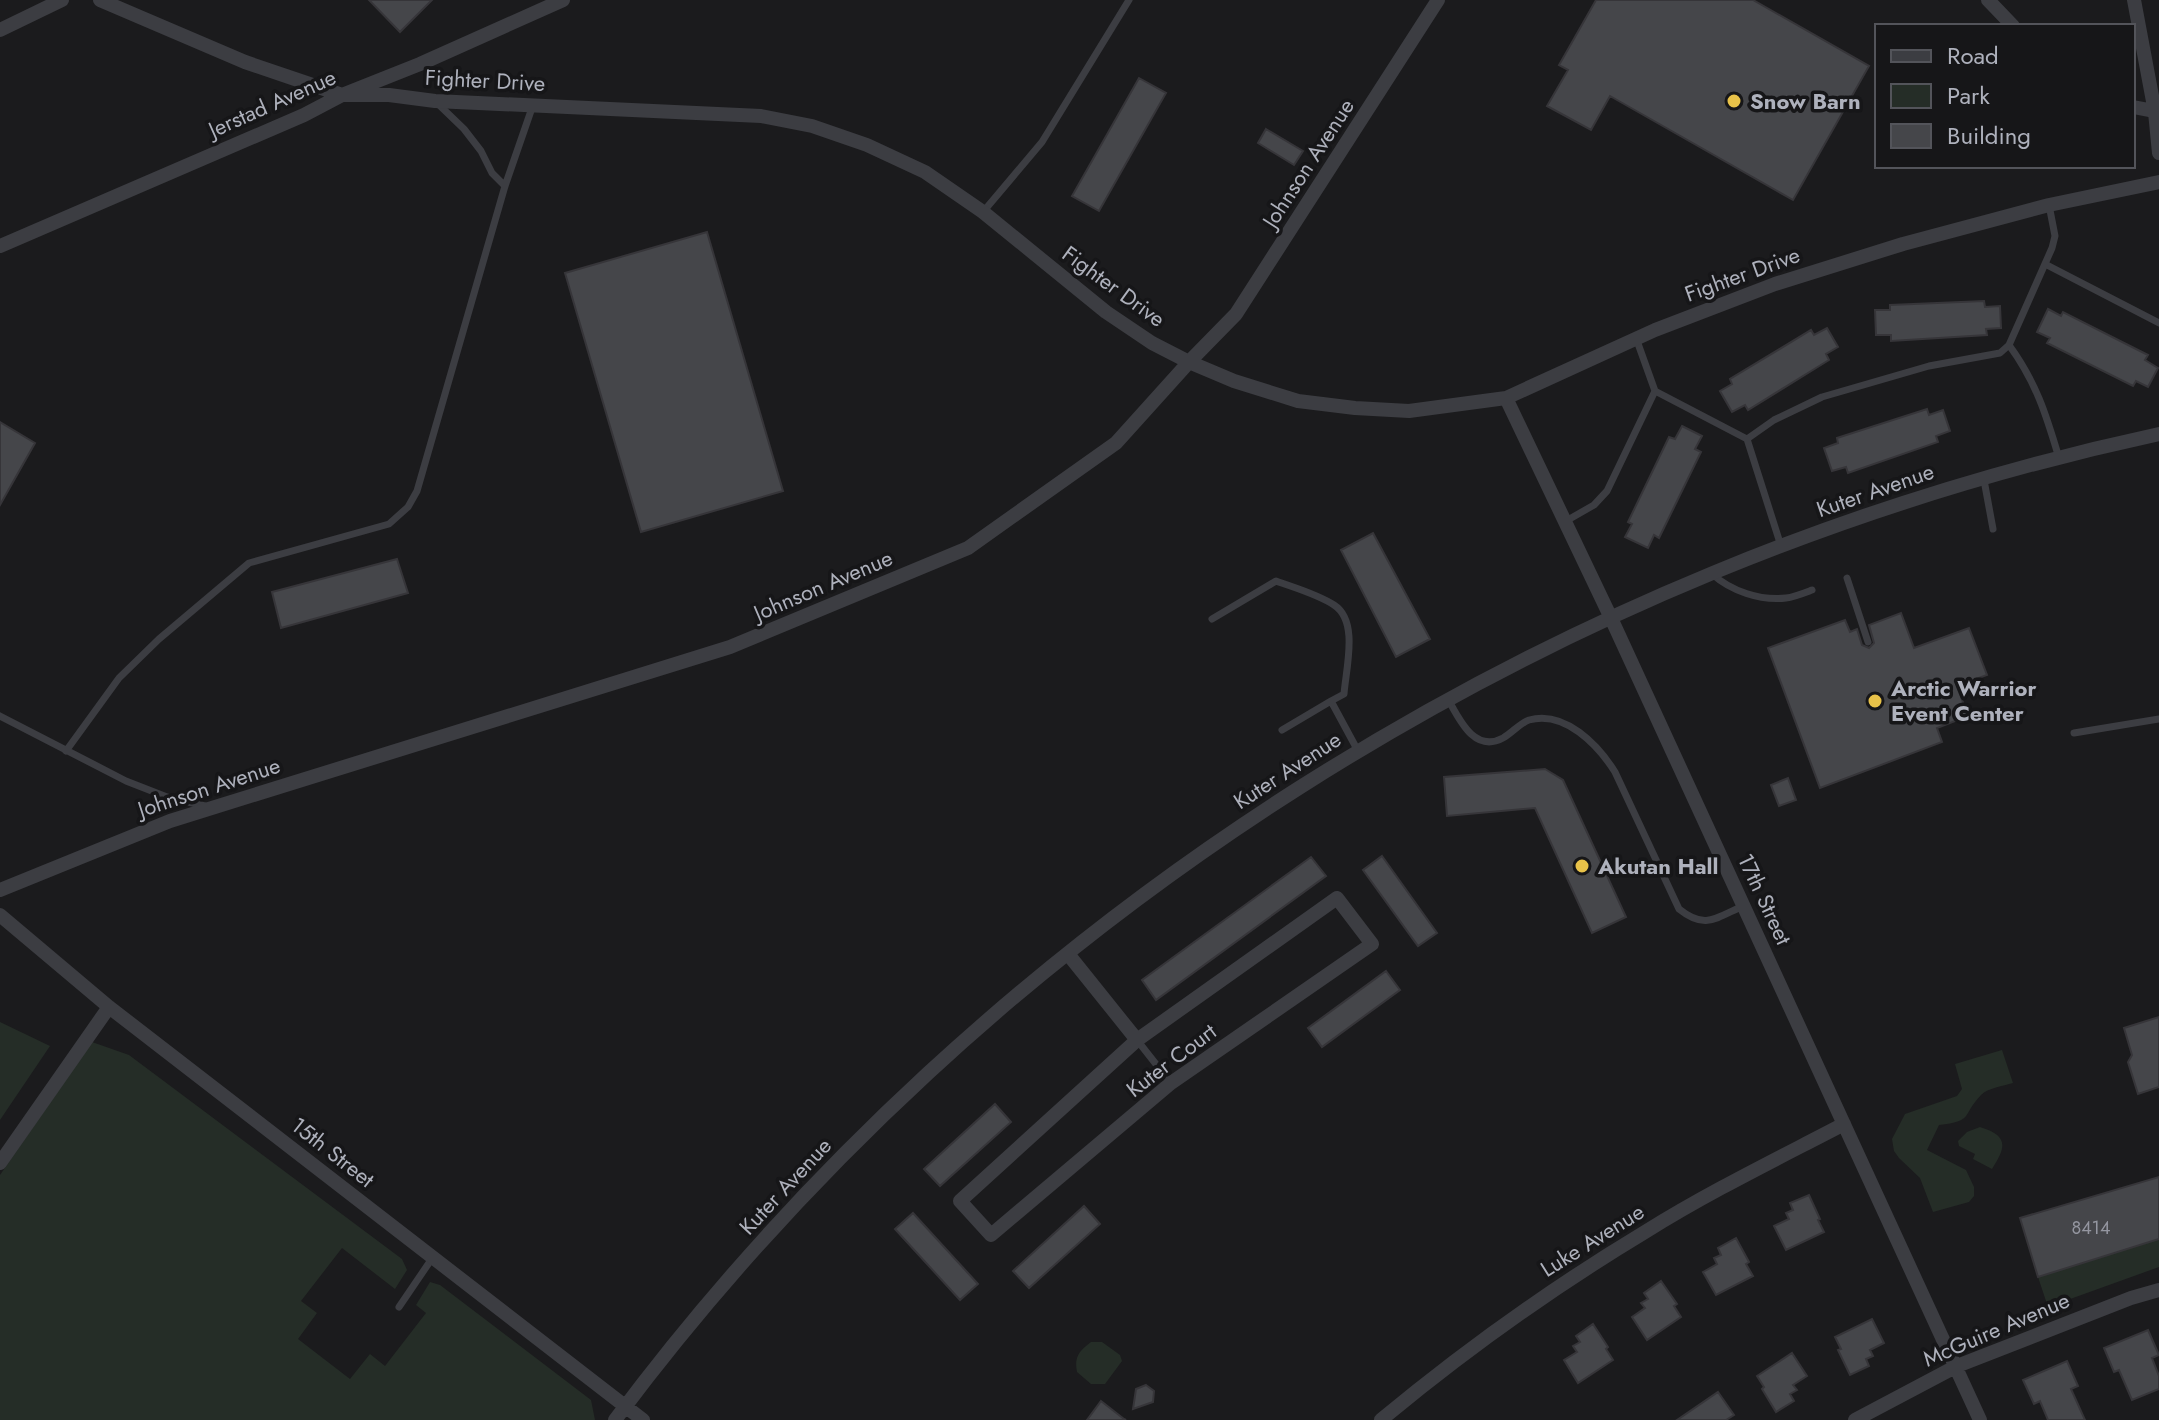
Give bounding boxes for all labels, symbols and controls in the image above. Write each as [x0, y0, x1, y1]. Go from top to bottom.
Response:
legend [1875, 24, 2135, 168]
text: Road [1947, 38, 1999, 73]
street label: Jerstad Avenue [200, 61, 341, 147]
street label: Fighter Drive [424, 61, 546, 99]
text: Park [1947, 78, 1990, 113]
place label: Snow Barn [1750, 85, 1861, 117]
street label: Johnson Avenue [1253, 92, 1362, 236]
marker: Snow Barn [1725, 92, 1743, 110]
text: Building [1947, 118, 2031, 153]
street label: Fighter Drive [1056, 238, 1172, 334]
street label: Fighter Drive [1680, 238, 1804, 310]
street label: Kuter Avenue [1812, 455, 1938, 525]
street label: Johnson Avenue [746, 541, 897, 630]
place label: Arctic Warrior Event Center [1890, 672, 2037, 729]
marker: Arctic Warrior Event Center [1866, 692, 1884, 710]
street label: Kuter Avenue [1227, 723, 1347, 817]
street label: Johnson Avenue [131, 749, 284, 826]
street label: 17th Street [1730, 848, 1800, 951]
place label: Akutan Hall [1597, 850, 1718, 882]
marker: Akutan Hall [1573, 857, 1591, 875]
street label: Kuter Court [1119, 1015, 1223, 1105]
street label: 15th Street [284, 1109, 382, 1195]
street label: Kuter Avenue [731, 1130, 839, 1242]
street label: Luke Avenue [1534, 1195, 1650, 1285]
house number: 8414 [2072, 1215, 2110, 1241]
street label: McGuire Avenue [1918, 1284, 2074, 1374]

